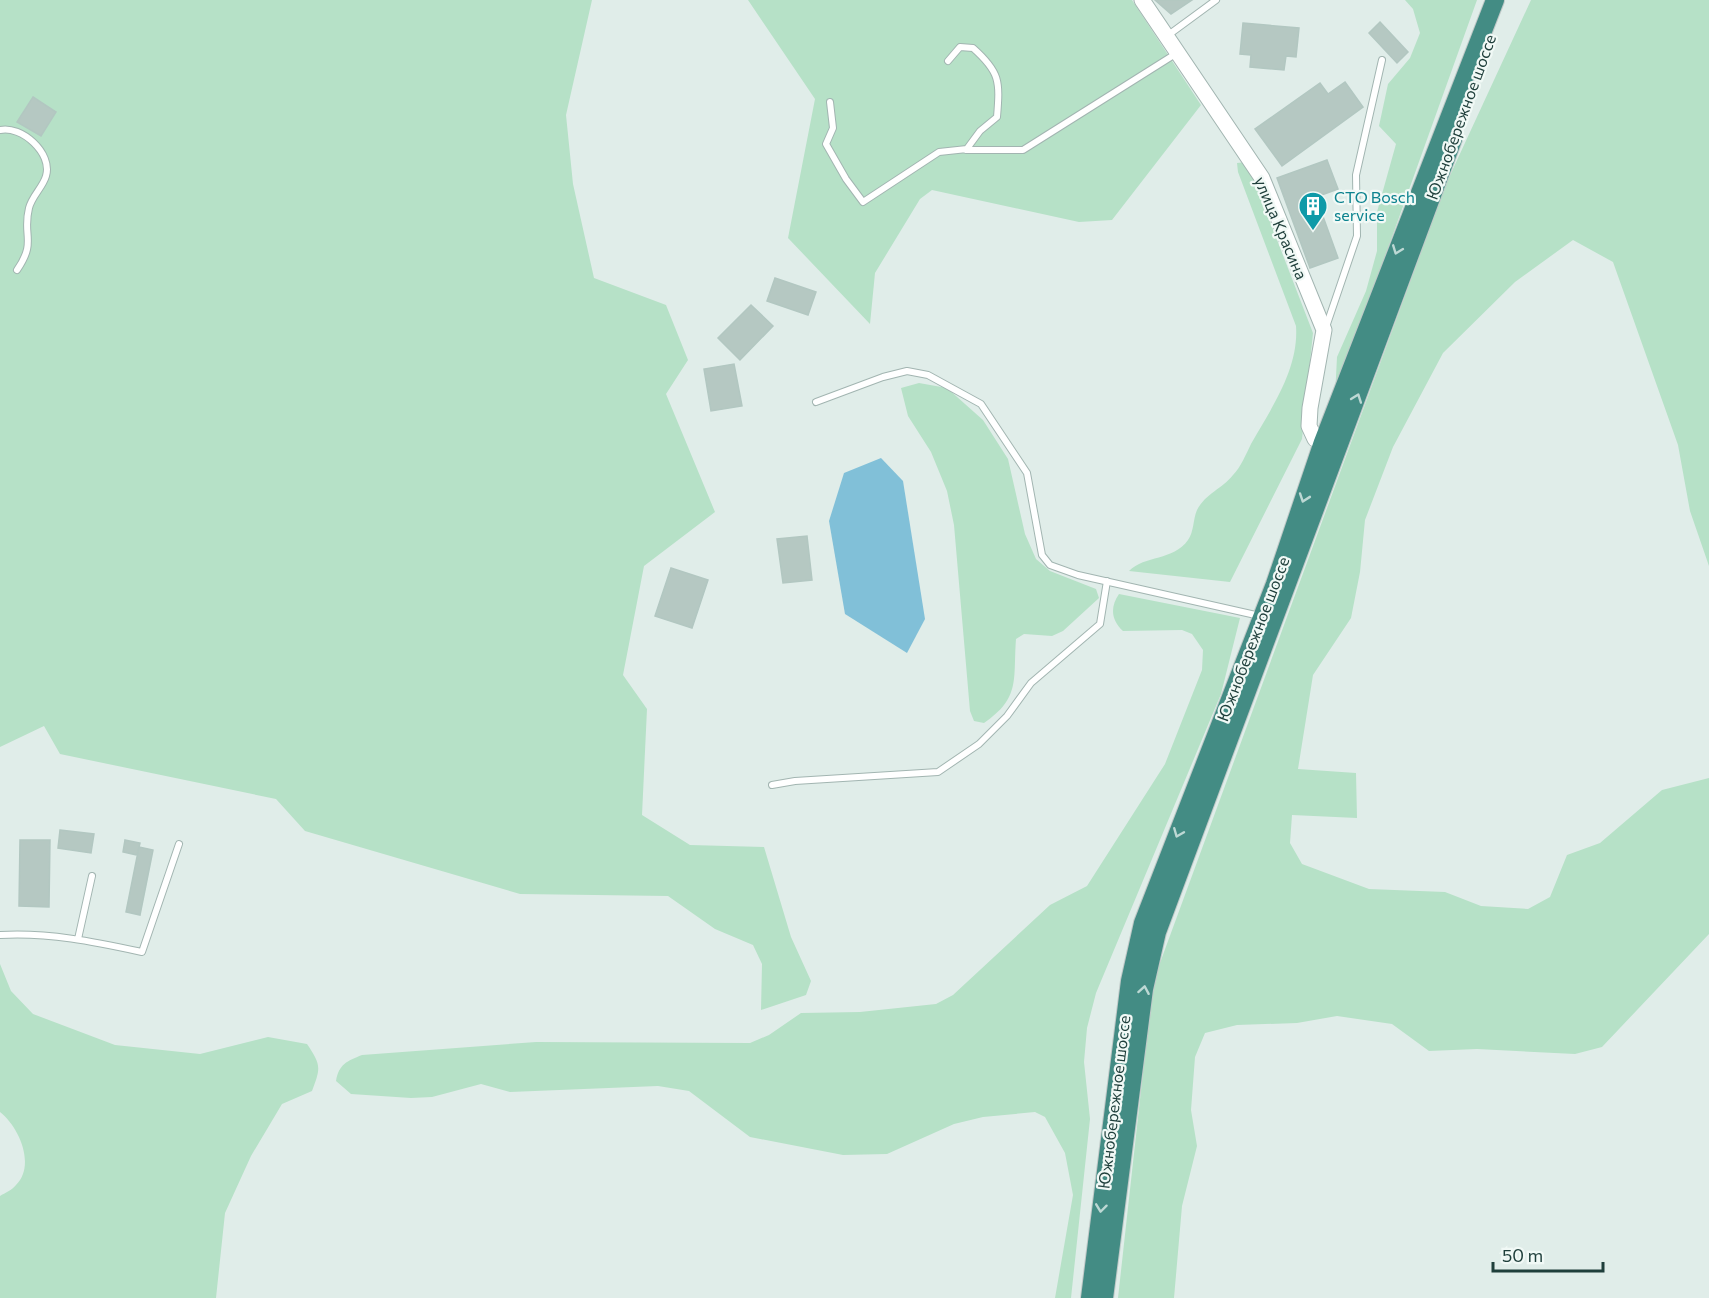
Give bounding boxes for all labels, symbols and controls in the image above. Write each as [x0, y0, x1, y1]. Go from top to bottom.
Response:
street label: Южнобережное шоссе [1422, 32, 1499, 202]
street label: улица Красина [1251, 174, 1312, 282]
place label: СТО Bosch service [1334, 187, 1415, 224]
building icon: СТО Bosch service [1297, 190, 1329, 232]
one-way arrow [1392, 244, 1404, 255]
one-way arrow [1350, 393, 1363, 403]
one-way arrow [1299, 492, 1311, 503]
street label: Южнобережное шоссе [1212, 554, 1293, 724]
one-way arrow [1173, 827, 1185, 838]
one-way arrow [1137, 985, 1150, 995]
street label: Южнобережное шоссе [1093, 1014, 1134, 1190]
one-way arrow [1095, 1203, 1107, 1212]
scale bar [1493, 1235, 1602, 1273]
text: 50 m [1502, 1244, 1543, 1266]

